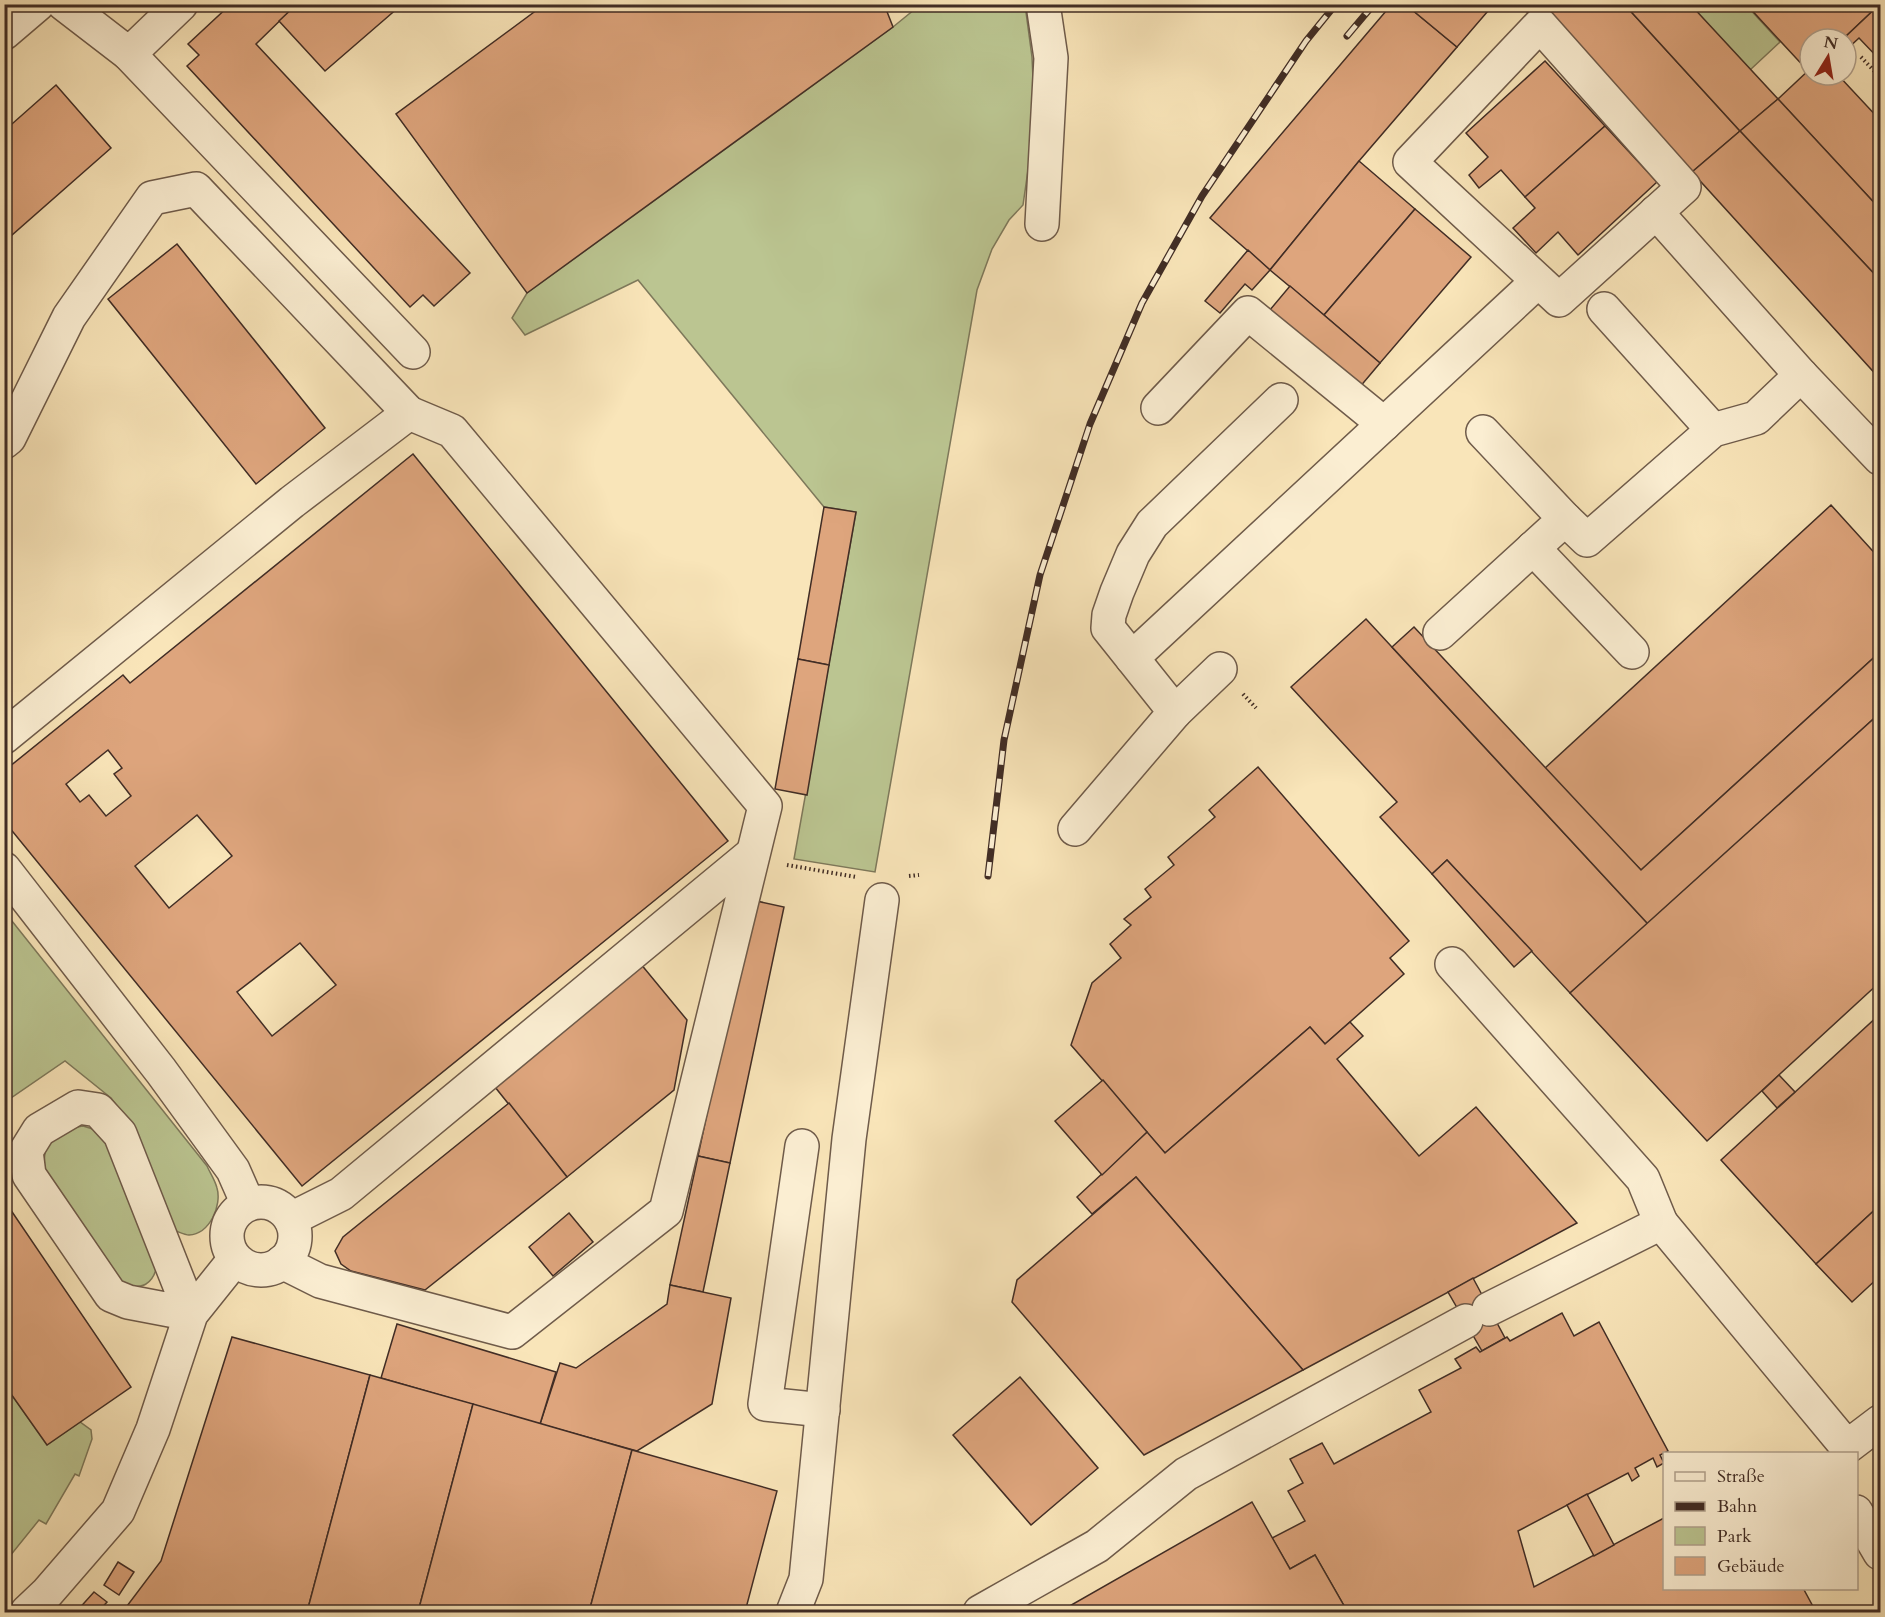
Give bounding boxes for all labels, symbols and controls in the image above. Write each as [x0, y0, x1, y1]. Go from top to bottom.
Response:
north arrow [1798, 27, 1858, 87]
text: N [1822, 31, 1840, 55]
legend [1663, 1452, 1858, 1590]
text: Straße [1717, 1464, 1765, 1489]
text: Bahn [1717, 1494, 1758, 1519]
text: Park [1717, 1524, 1752, 1549]
text: Gebäude [1717, 1554, 1785, 1579]

